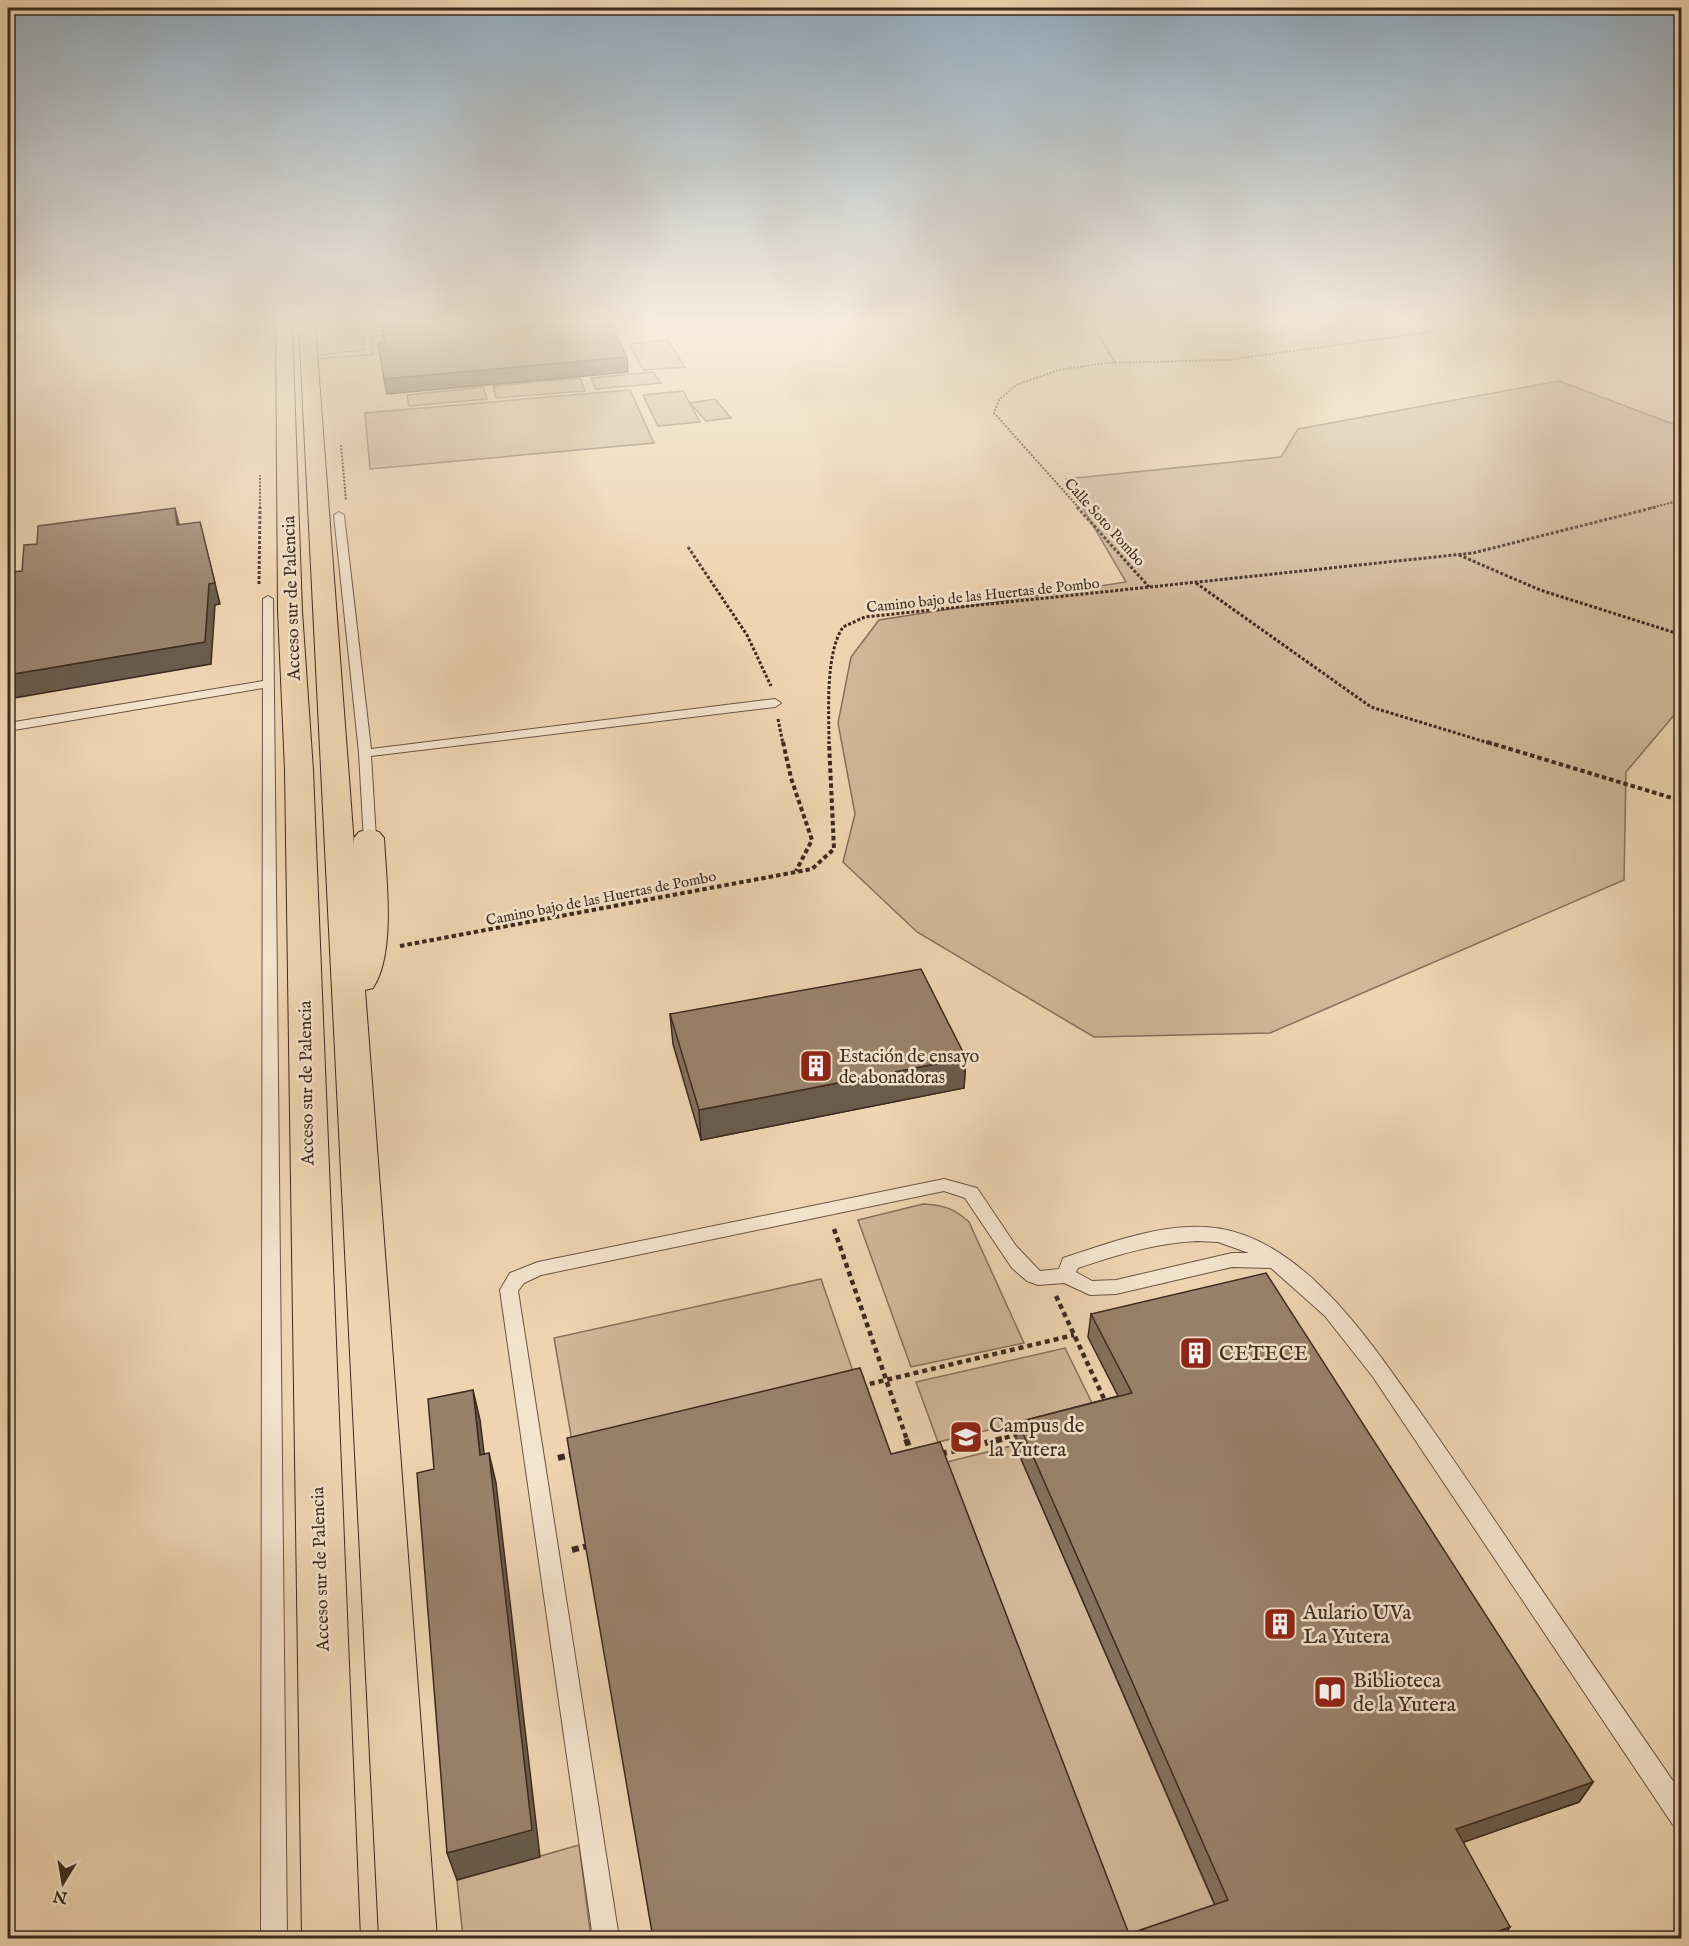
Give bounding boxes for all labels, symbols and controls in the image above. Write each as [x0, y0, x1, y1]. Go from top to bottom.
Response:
street label: Calle Soto Pombo [1060, 474, 1149, 570]
street label: Acceso sur de Palencia [278, 515, 307, 682]
street label: Camino bajo de las Huertas de Pombo [866, 574, 1100, 617]
street label: Camino bajo de las Huertas de Pombo [484, 867, 718, 930]
street label: Acceso sur de Palencia [295, 1000, 320, 1167]
place label: Estación de ensayo de abonadoras [839, 1046, 979, 1090]
building icon: Estación de ensayo de abonadoras [798, 1048, 834, 1084]
building icon: CETECE [1178, 1335, 1214, 1371]
place label: CETECE [1219, 1341, 1308, 1368]
place label: Campus de la Yutera [989, 1413, 1085, 1464]
school or university icon: Campus de la Yutera [948, 1419, 984, 1455]
street label: Acceso sur de Palencia [307, 1486, 336, 1653]
place label: Aulario UVa La Yutera [1302, 1600, 1412, 1651]
building icon: Aulario UVa La Yutera [1262, 1606, 1298, 1642]
place label: Biblioteca de la Yutera [1353, 1668, 1457, 1719]
library icon: Biblioteca de la Yutera [1312, 1674, 1348, 1710]
north arrow [33, 1853, 93, 1913]
text: N [52, 1885, 70, 1907]

